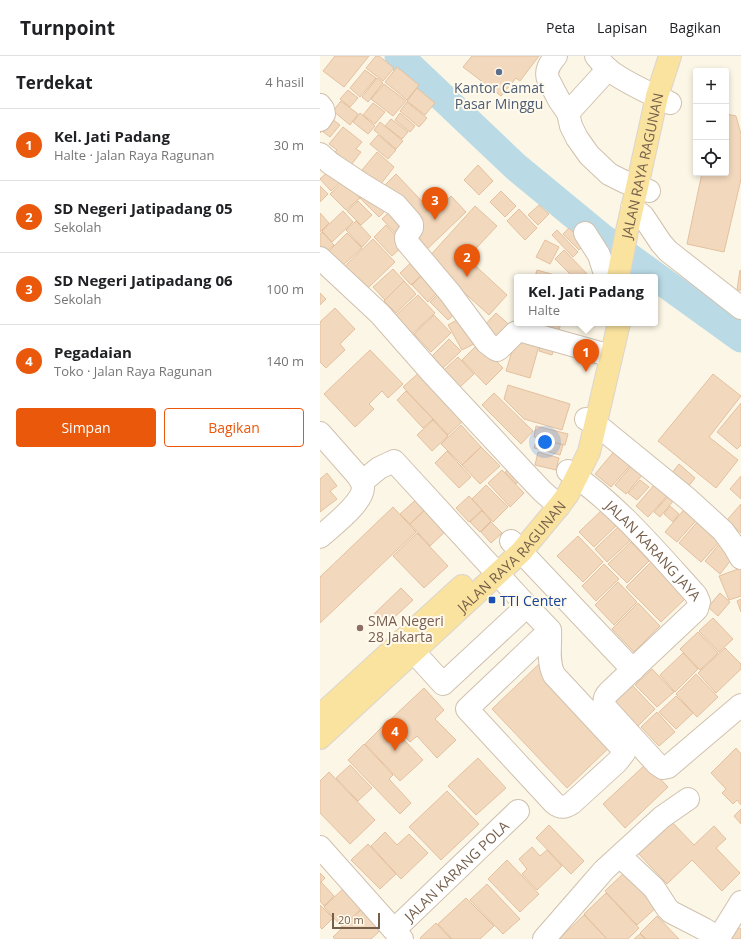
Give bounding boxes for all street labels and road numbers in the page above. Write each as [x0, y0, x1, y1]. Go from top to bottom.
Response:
street label: JALAN RAYA RAGUNAN [616, 91, 667, 242]
street label: JALAN KARANG JAYA [600, 494, 706, 605]
street label: JALAN RAYA RAGUNAN [451, 496, 569, 618]
street label: JALAN KARANG POLA [398, 816, 512, 926]

